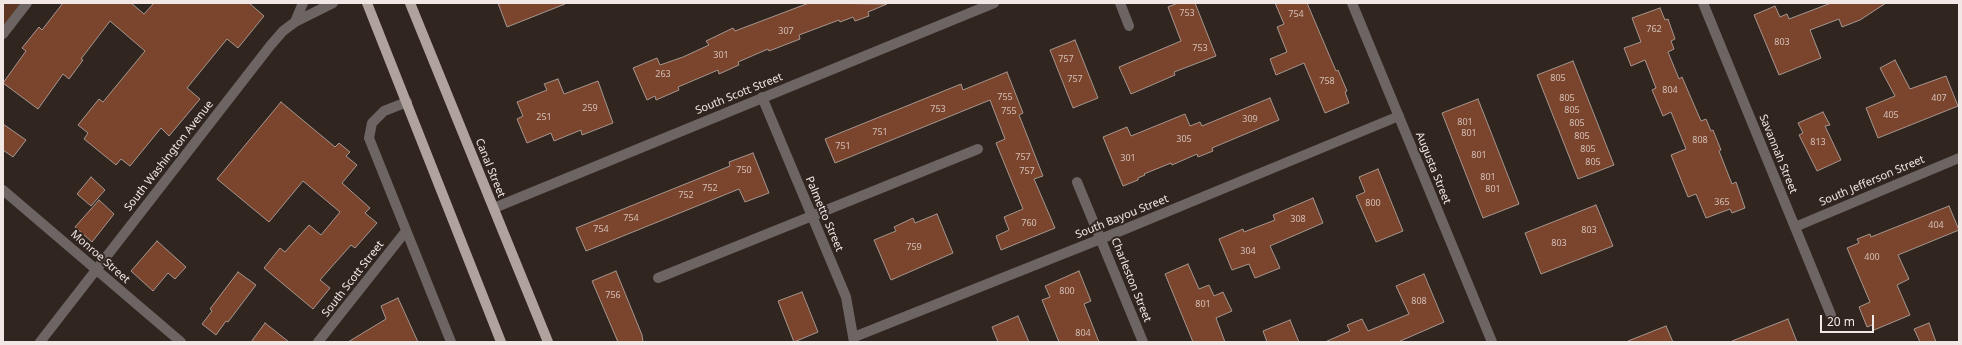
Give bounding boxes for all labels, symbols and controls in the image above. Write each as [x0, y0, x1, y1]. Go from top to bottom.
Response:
house number: 753 [1179, 8, 1195, 18]
house number: 754 [1288, 9, 1304, 19]
house number: 762 [1646, 24, 1662, 34]
house number: 307 [778, 26, 794, 36]
house number: 803 [1774, 37, 1790, 47]
house number: 753 [1192, 43, 1208, 53]
house number: 301 [713, 50, 729, 60]
house number: 757 [1058, 54, 1074, 64]
house number: 263 [655, 69, 671, 79]
street label: South Scott Street [694, 71, 784, 117]
house number: 805 [1550, 73, 1566, 83]
house number: 757 [1067, 74, 1083, 84]
house number: 758 [1319, 76, 1335, 86]
house number: 804 [1662, 85, 1678, 95]
house number: 755 [997, 92, 1013, 102]
house number: 805 [1559, 93, 1575, 103]
house number: 407 [1931, 93, 1947, 103]
street label: South Washington Avenue [122, 98, 216, 214]
house number: 259 [582, 103, 598, 113]
house number: 753 [930, 104, 946, 114]
house number: 805 [1564, 105, 1580, 115]
house number: 755 [1001, 106, 1017, 116]
house number: 405 [1883, 110, 1899, 120]
house number: 251 [536, 112, 552, 122]
street label: Savannah Street [1756, 113, 1800, 195]
house number: 309 [1242, 114, 1258, 124]
house number: 801 [1457, 117, 1473, 127]
house number: 805 [1569, 118, 1585, 128]
house number: 751 [872, 127, 888, 137]
house number: 801 [1461, 128, 1477, 138]
street label: Augusta Street [1413, 130, 1453, 206]
house number: 805 [1574, 131, 1590, 141]
house number: 305 [1176, 134, 1192, 144]
house number: 808 [1692, 135, 1708, 145]
street label: Canal Street [472, 137, 508, 199]
house number: 813 [1810, 137, 1826, 147]
house number: 751 [835, 141, 851, 151]
house number: 805 [1580, 144, 1596, 154]
house number: 801 [1471, 150, 1487, 160]
house number: 757 [1015, 152, 1031, 162]
house number: 301 [1120, 153, 1136, 163]
street label: South Jefferson Street [1817, 153, 1927, 209]
house number: 805 [1585, 157, 1601, 167]
house number: 750 [736, 165, 752, 175]
house number: 757 [1019, 166, 1035, 176]
house number: 801 [1480, 172, 1496, 182]
street label: Palmetto Street [802, 174, 846, 254]
house number: 752 [702, 183, 718, 193]
house number: 801 [1485, 184, 1501, 194]
house number: 752 [678, 190, 694, 200]
street label: South Bayou Street [1074, 192, 1170, 242]
house number: 365 [1714, 197, 1730, 207]
house number: 800 [1365, 198, 1381, 208]
house number: 754 [623, 213, 639, 223]
house number: 308 [1290, 214, 1306, 224]
house number: 760 [1021, 218, 1037, 228]
house number: 404 [1928, 220, 1944, 230]
house number: 754 [593, 224, 609, 234]
house number: 803 [1581, 225, 1597, 235]
street label: Monroe Street [68, 228, 132, 286]
street label: Charleston Street [1108, 236, 1154, 324]
street label: South Scott Street [319, 238, 387, 320]
house number: 803 [1551, 238, 1567, 248]
house number: 759 [906, 242, 922, 252]
house number: 304 [1240, 246, 1256, 256]
house number: 400 [1864, 252, 1880, 262]
house number: 800 [1059, 286, 1075, 296]
house number: 756 [605, 290, 621, 300]
house number: 808 [1411, 296, 1427, 306]
house number: 801 [1195, 299, 1211, 309]
scale bar [1822, 307, 1876, 333]
text: 20 m [1827, 313, 1855, 330]
house number: 804 [1075, 328, 1091, 338]

